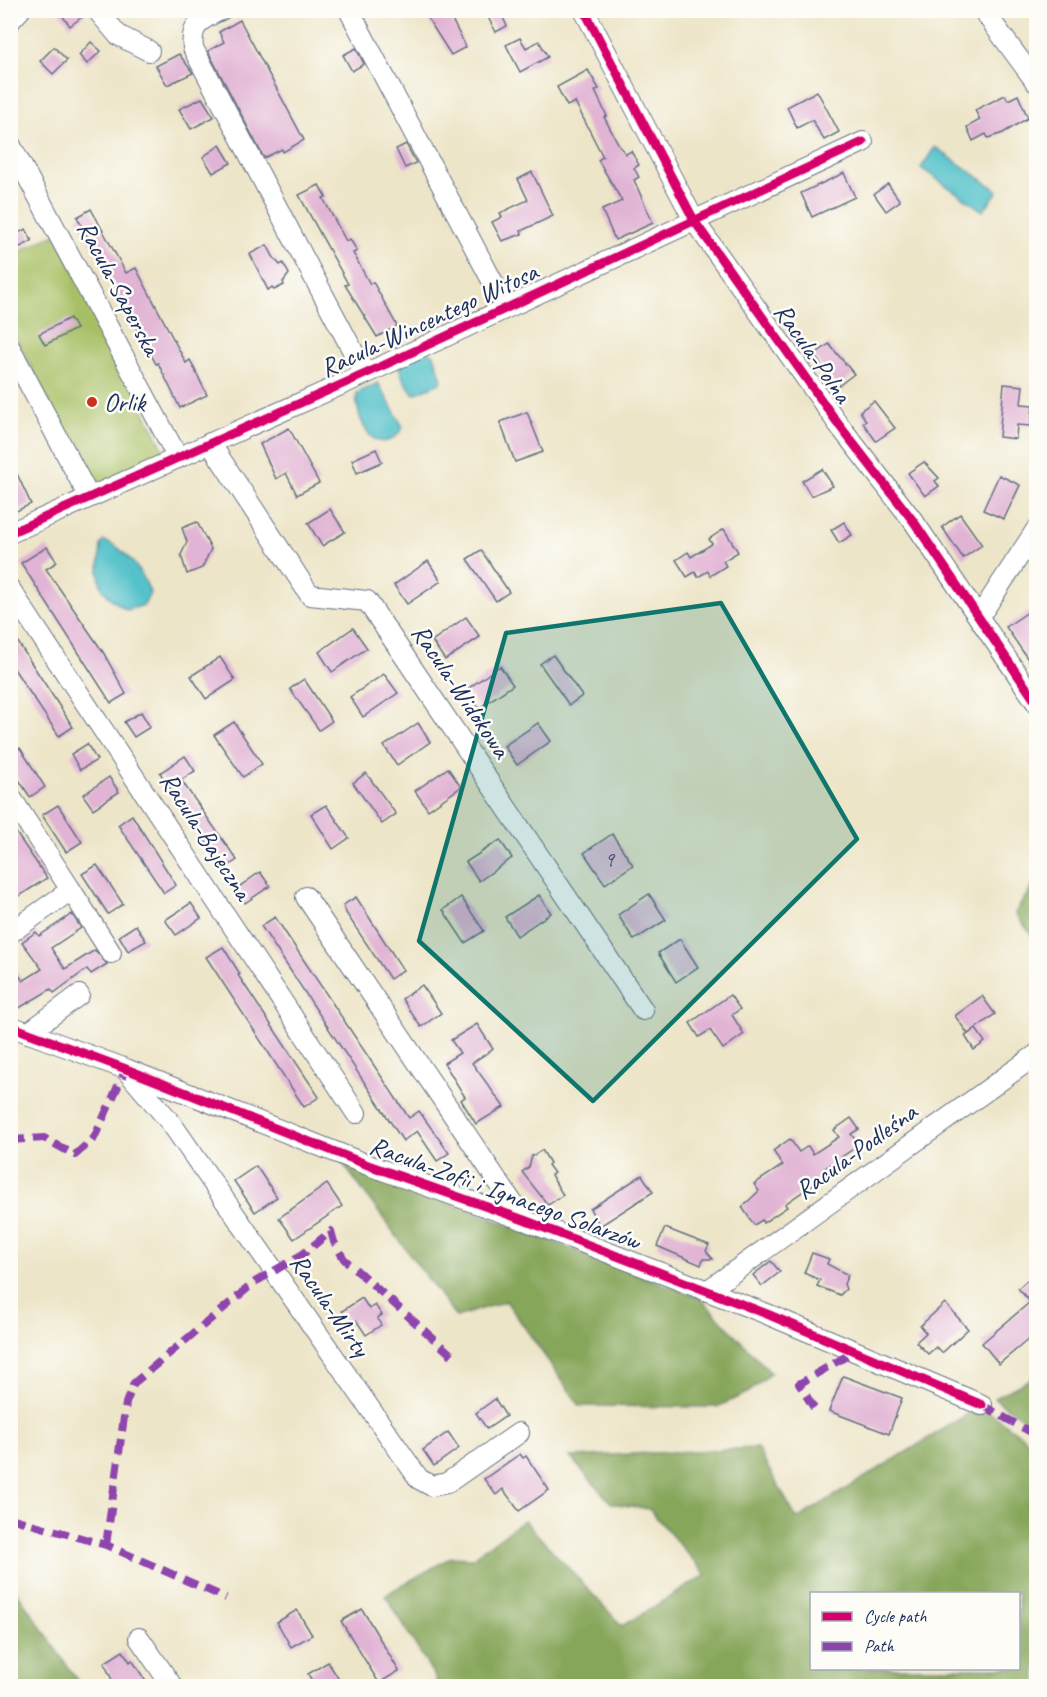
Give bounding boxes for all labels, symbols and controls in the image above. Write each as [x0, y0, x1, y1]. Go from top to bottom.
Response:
street label: Racula-Saperska [70, 215, 169, 363]
street label: Racula-Wincentego Witosa [315, 254, 544, 385]
street label: Racula-Polna [767, 297, 860, 411]
place label: Orlik [104, 386, 148, 419]
marker: Orlik [85, 395, 99, 409]
street label: Racula-Widokowa [404, 618, 519, 766]
street label: Racula-Bajeczna [152, 766, 261, 908]
house number: 9 [604, 845, 616, 873]
street label: Racula-Podleśna [788, 1095, 925, 1206]
street label: Racula-Zofii i Ignacego Solarzów [365, 1129, 647, 1258]
street label: Racula-Mirty [283, 1247, 379, 1365]
legend [810, 1592, 1020, 1670]
text: Cycle path [864, 1605, 927, 1627]
text: Path [864, 1635, 894, 1657]

